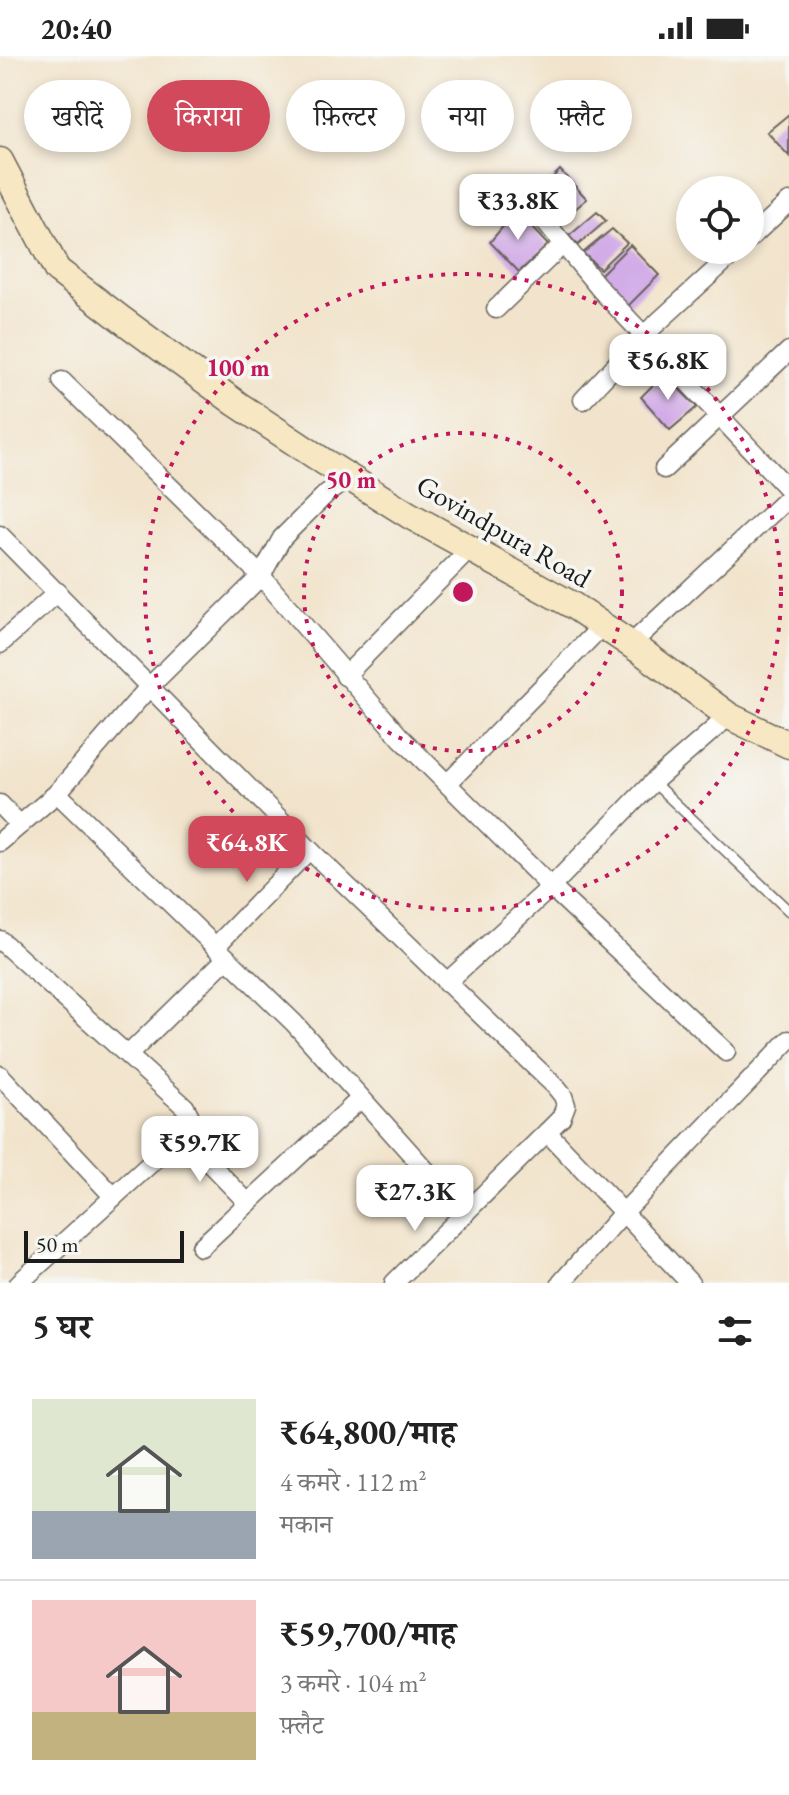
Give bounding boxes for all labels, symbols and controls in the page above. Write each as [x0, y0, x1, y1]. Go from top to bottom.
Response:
text: 20:40 [40, 9, 112, 48]
chip: खरीदें [24, 80, 131, 152]
chip: किराया [147, 80, 270, 152]
chip: फ़िल्टर [286, 80, 405, 152]
chip: नया [421, 80, 514, 152]
chip: फ़्लैट [530, 80, 632, 152]
pin: ₹33.8K [453, 174, 583, 242]
map controls [676, 176, 764, 264]
button: locate [676, 176, 764, 264]
text: ₹33.8K [477, 183, 559, 217]
pin: ₹56.8K [603, 334, 733, 402]
text: ₹56.8K [627, 343, 709, 377]
text: 100 m [206, 352, 270, 383]
text: 50 m [326, 464, 376, 495]
street label: Govindpura Road [410, 466, 599, 596]
centre of rings [449, 578, 477, 606]
pin: ₹64.8K [182, 816, 312, 884]
text: ₹64.8K [206, 825, 288, 859]
pin: ₹59.7K [135, 1116, 265, 1184]
text: ₹59.7K [159, 1125, 241, 1159]
pin: ₹27.3K [350, 1165, 480, 1233]
text: ₹27.3K [374, 1174, 456, 1208]
scale bar [24, 1227, 184, 1263]
text: 50 m [36, 1230, 79, 1259]
text: 5 घर [32, 1304, 92, 1348]
icon: filters [713, 1309, 757, 1353]
text: ₹64,800/माह [280, 1410, 456, 1454]
icon: home [96, 1431, 192, 1527]
text: 4 कमरे · 112 m² [280, 1465, 427, 1499]
text: मकान [280, 1507, 333, 1541]
text: ₹59,700/माह [280, 1611, 456, 1655]
icon: home [96, 1632, 192, 1728]
text: 3 कमरे · 104 m² [280, 1666, 427, 1700]
text: फ़्लैट [280, 1708, 323, 1742]

